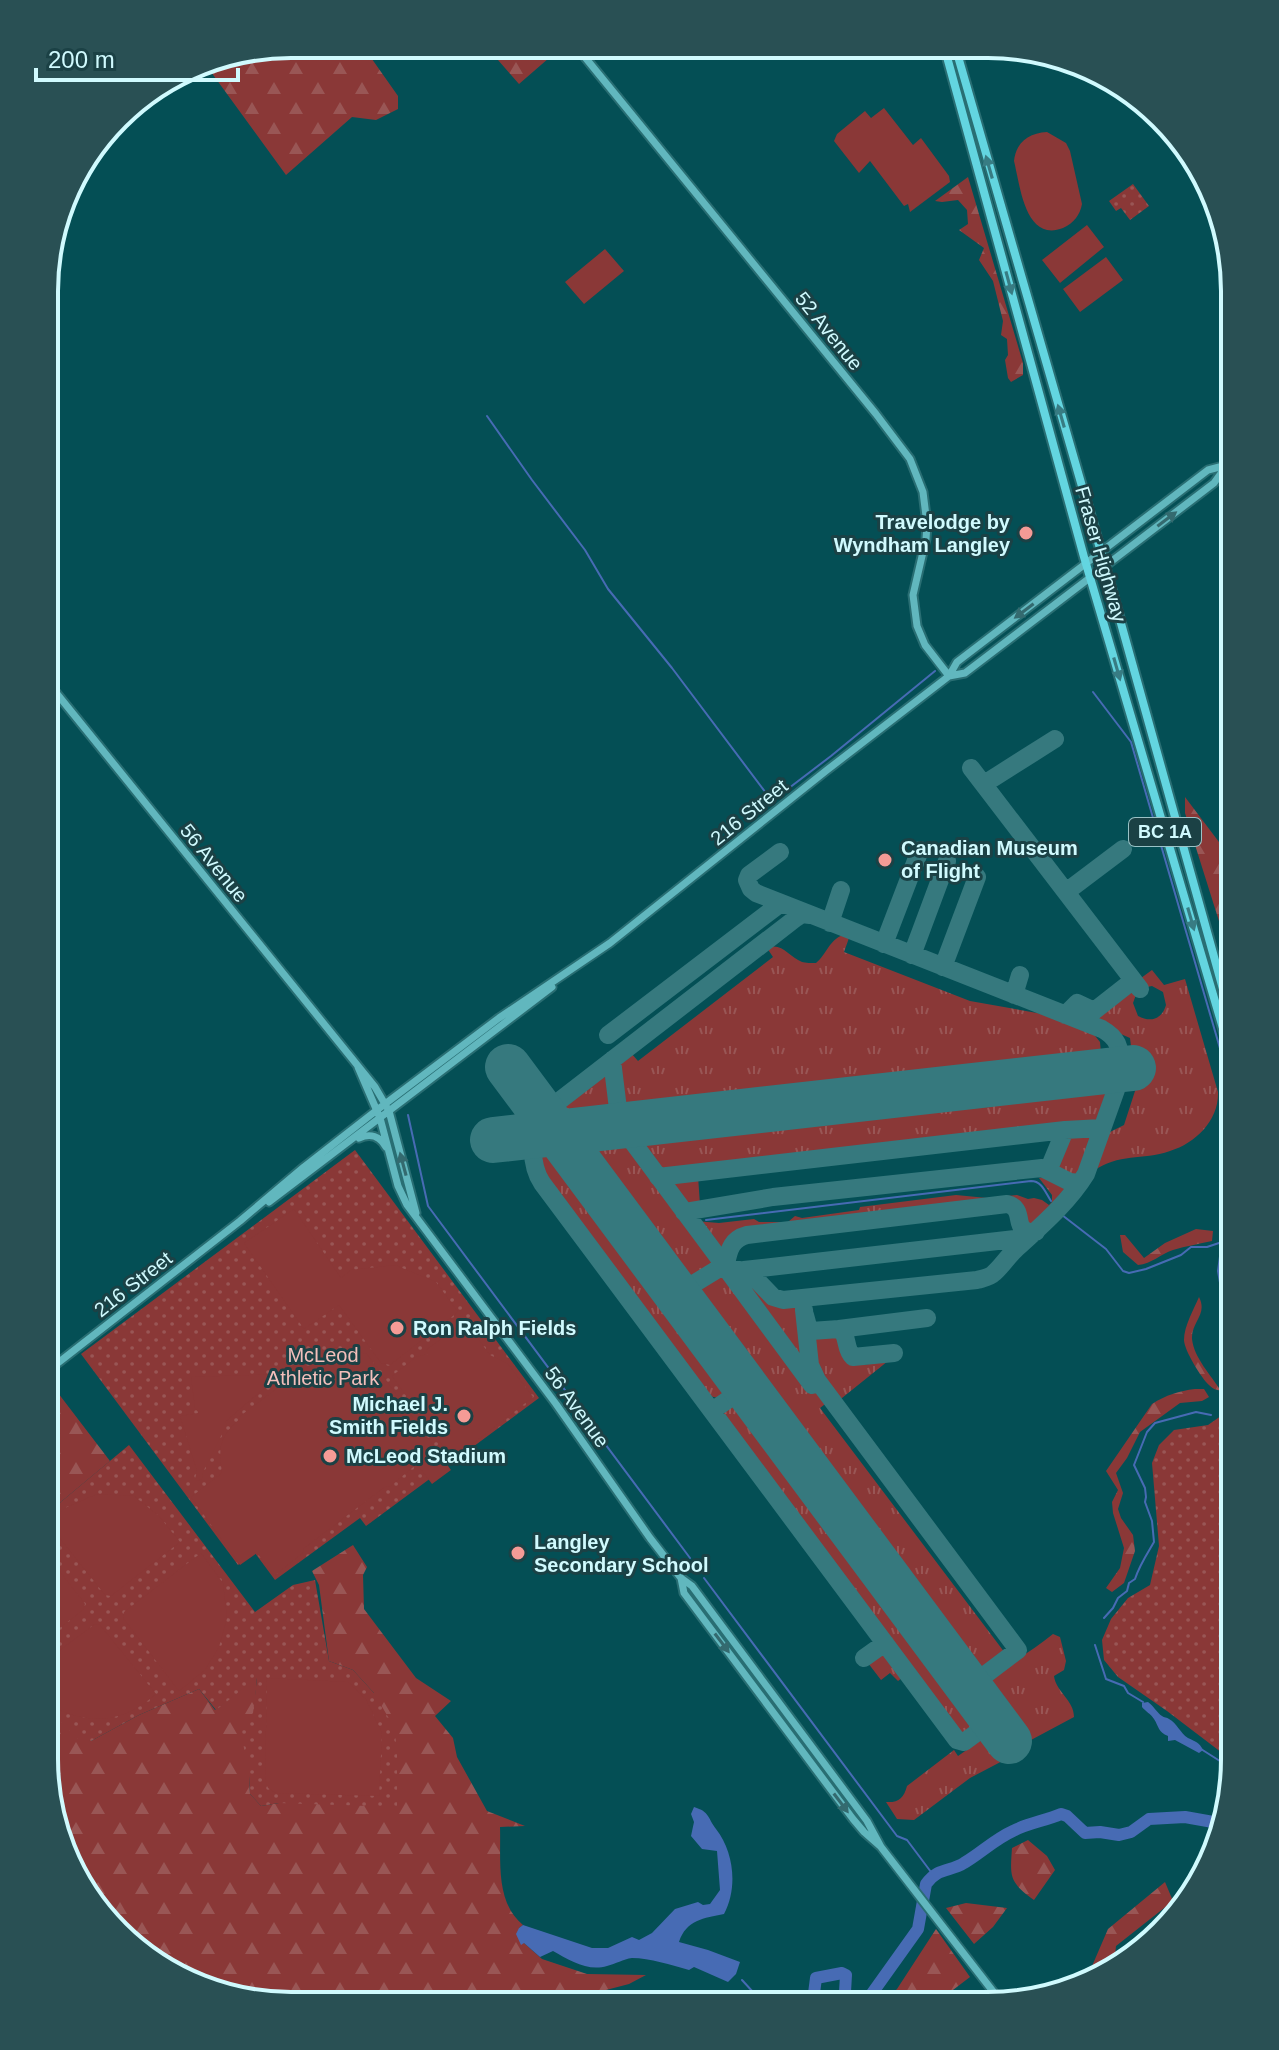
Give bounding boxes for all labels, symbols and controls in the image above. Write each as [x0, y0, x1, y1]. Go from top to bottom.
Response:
scale bar [36, 32, 238, 82]
text: 200 m [48, 46, 115, 73]
one-way arrow [982, 154, 995, 178]
one-way arrow [1004, 271, 1016, 296]
street label: 52 Avenue [791, 287, 867, 375]
one-way arrow [1055, 404, 1067, 429]
street label: Fraser Highway [1071, 484, 1131, 624]
place label: Travelodge by Wyndham Langley [834, 511, 1011, 556]
one-way arrow [1157, 511, 1177, 527]
marker: Travelodge by Wyndham Langley [1017, 524, 1035, 542]
one-way arrow [1014, 603, 1034, 619]
one-way arrow [1111, 658, 1124, 682]
street label: 216 Street [706, 774, 792, 850]
road number: BC 1A [1129, 818, 1201, 846]
street label: 56 Avenue [176, 819, 252, 907]
place label: Canadian Museum of Flight [901, 837, 1078, 882]
marker: Canadian Museum of Flight [876, 851, 894, 869]
one-way arrow [1185, 907, 1198, 931]
one-way arrow [396, 1152, 408, 1177]
street label: 216 Street [90, 1247, 176, 1321]
place label: Ron Ralph Fields [413, 1317, 576, 1339]
marker: Ron Ralph Fields [388, 1319, 406, 1337]
park label: McLeod Athletic Park [267, 1344, 380, 1389]
street label: 56 Avenue [540, 1362, 614, 1452]
place label: Michael J. Smith Fields [329, 1393, 448, 1438]
marker: Michael J. Smith Fields [455, 1407, 473, 1425]
place label: McLeod Stadium [346, 1445, 506, 1467]
marker: McLeod Stadium [321, 1447, 339, 1465]
place label: Langley Secondary School [534, 1531, 709, 1576]
marker: Langley Secondary School [509, 1544, 527, 1562]
one-way arrow [713, 1633, 729, 1654]
one-way arrow [832, 1793, 848, 1813]

